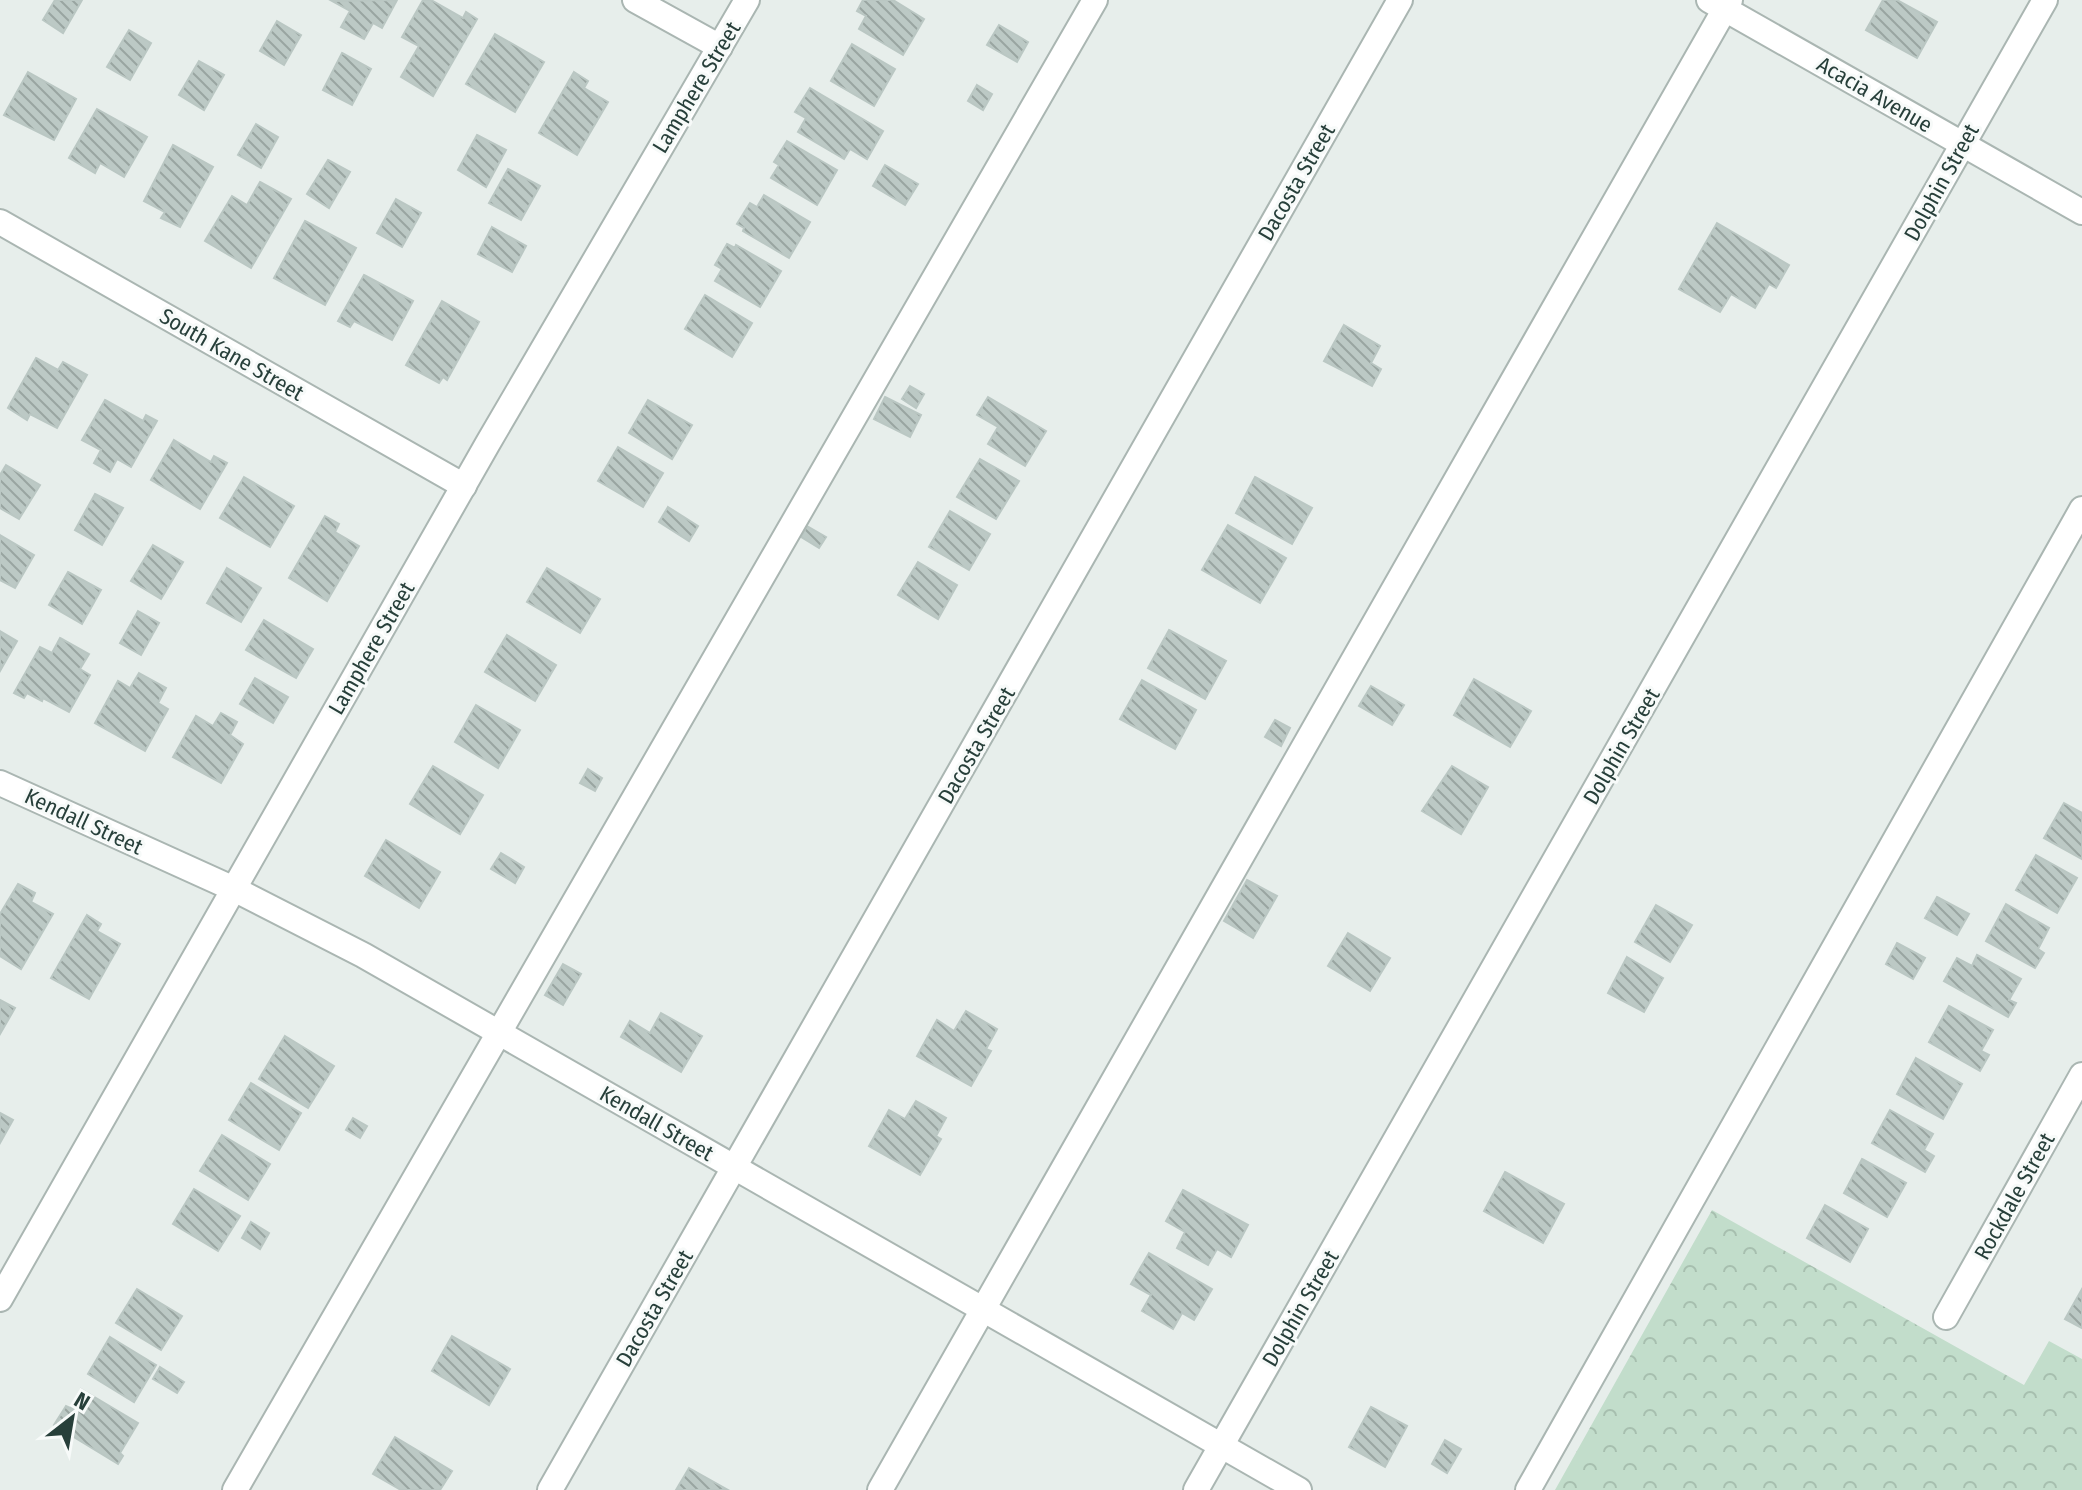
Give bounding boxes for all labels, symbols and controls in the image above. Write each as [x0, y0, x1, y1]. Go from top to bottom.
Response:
street label: Lamphere Street [647, 16, 747, 158]
street label: Acacia Avenue [1812, 51, 1937, 138]
street label: Dacosta Street [1252, 118, 1341, 245]
street label: Dolphin Street [1898, 118, 1985, 246]
street label: South Kane Street [155, 302, 309, 407]
street label: Lamphere Street [323, 576, 421, 719]
street label: Dacosta Street [932, 681, 1021, 808]
street label: Dolphin Street [1577, 683, 1666, 809]
street label: Kendall Street [21, 782, 148, 861]
street label: Kendall Street [595, 1080, 719, 1167]
street label: Rockdale Street [1968, 1127, 2061, 1264]
street label: Dacosta Street [610, 1244, 699, 1371]
street label: Dolphin Street [1256, 1245, 1345, 1371]
north arrow [32, 1378, 112, 1458]
text: N [69, 1386, 95, 1416]

